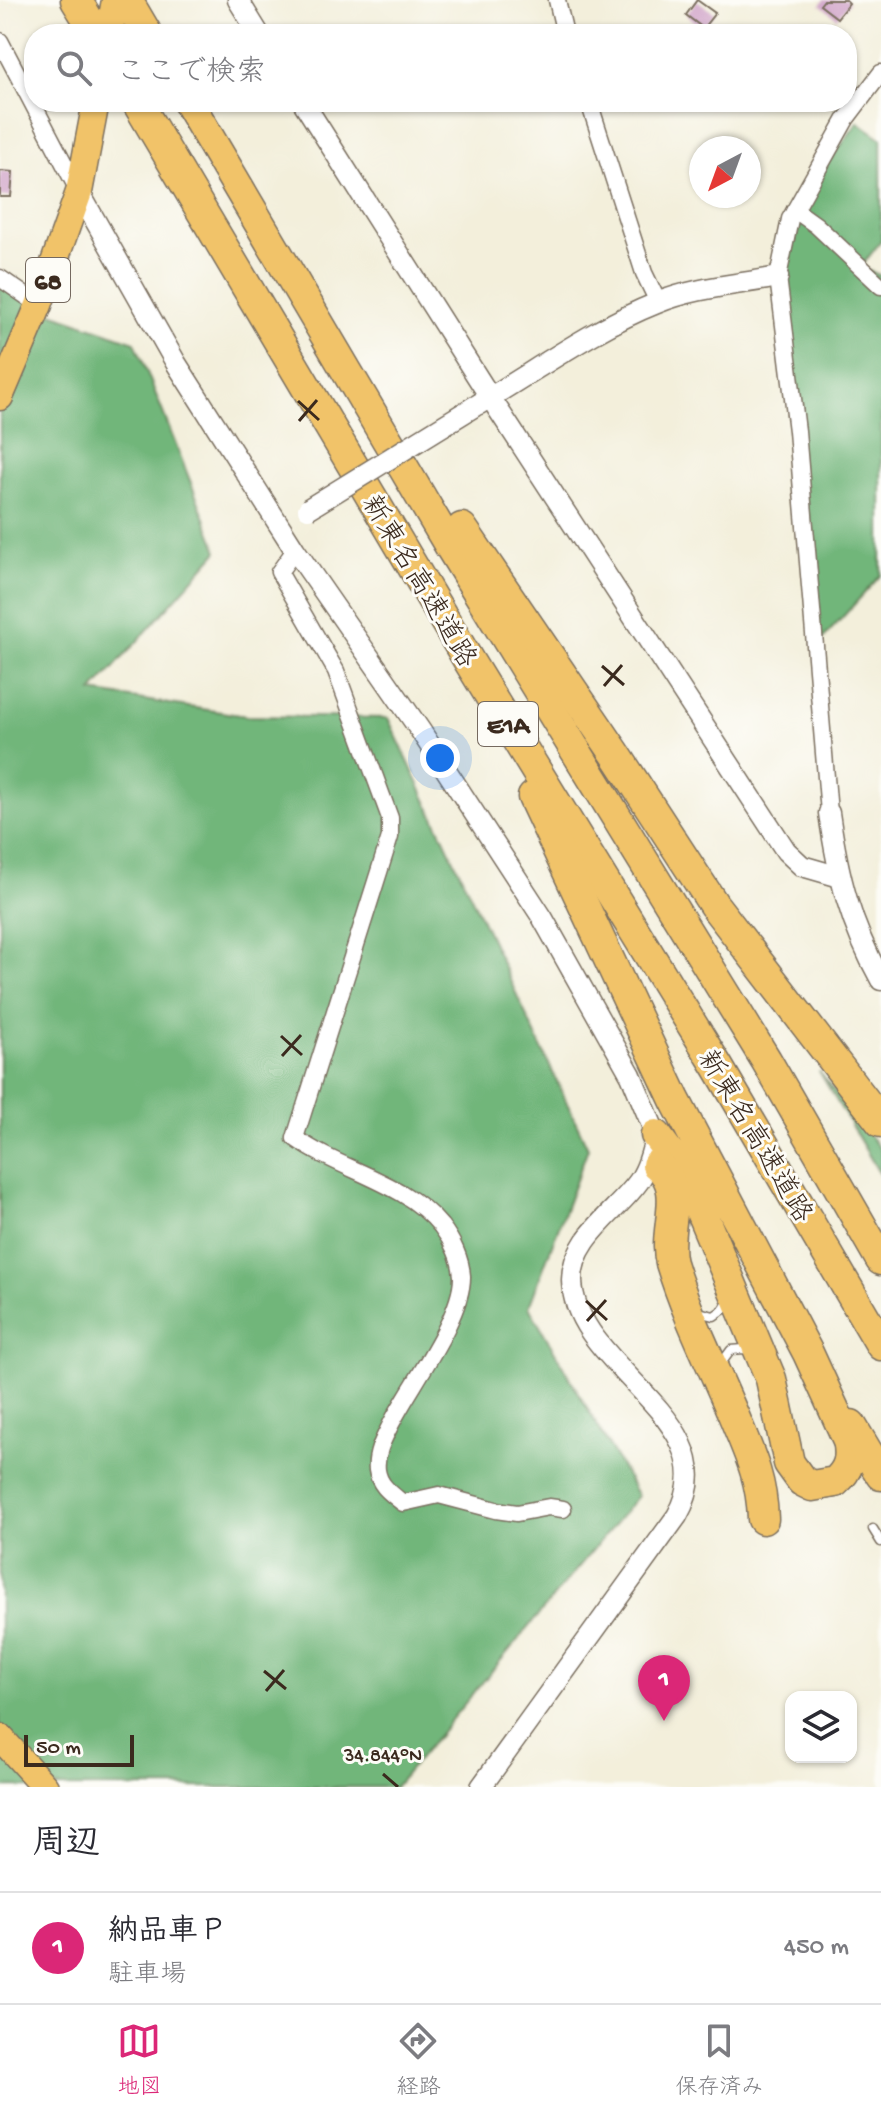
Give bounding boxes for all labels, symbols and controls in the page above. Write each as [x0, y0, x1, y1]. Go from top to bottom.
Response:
search box [24, 24, 857, 112]
icon: search [52, 46, 96, 90]
text: ここで検索 [116, 57, 266, 92]
north arrow [689, 136, 761, 208]
road number: 68 [26, 258, 70, 302]
street label: 新東名高速道路 [353, 489, 483, 675]
road number: E1A [478, 702, 538, 746]
your location [420, 738, 460, 778]
street label: 新東名高速道路 [689, 1044, 819, 1230]
pin: 1 [638, 1655, 690, 1721]
map controls [785, 1691, 857, 1763]
button: layers [785, 1691, 857, 1763]
scale bar [24, 1731, 134, 1767]
text: 50 m [36, 1736, 81, 1762]
text: 34.844°N [343, 1746, 422, 1769]
text: 周辺 [32, 1826, 100, 1866]
text: 納品車Ｐ [108, 1916, 228, 1951]
text: 1 [53, 1933, 63, 1964]
text: 450 m [784, 1933, 849, 1964]
text: 駐車場 [108, 1961, 186, 1992]
tab: 地図 [117, 2019, 162, 2102]
tab: 経路 [396, 2019, 441, 2102]
tab: 保存済み [675, 2019, 764, 2102]

